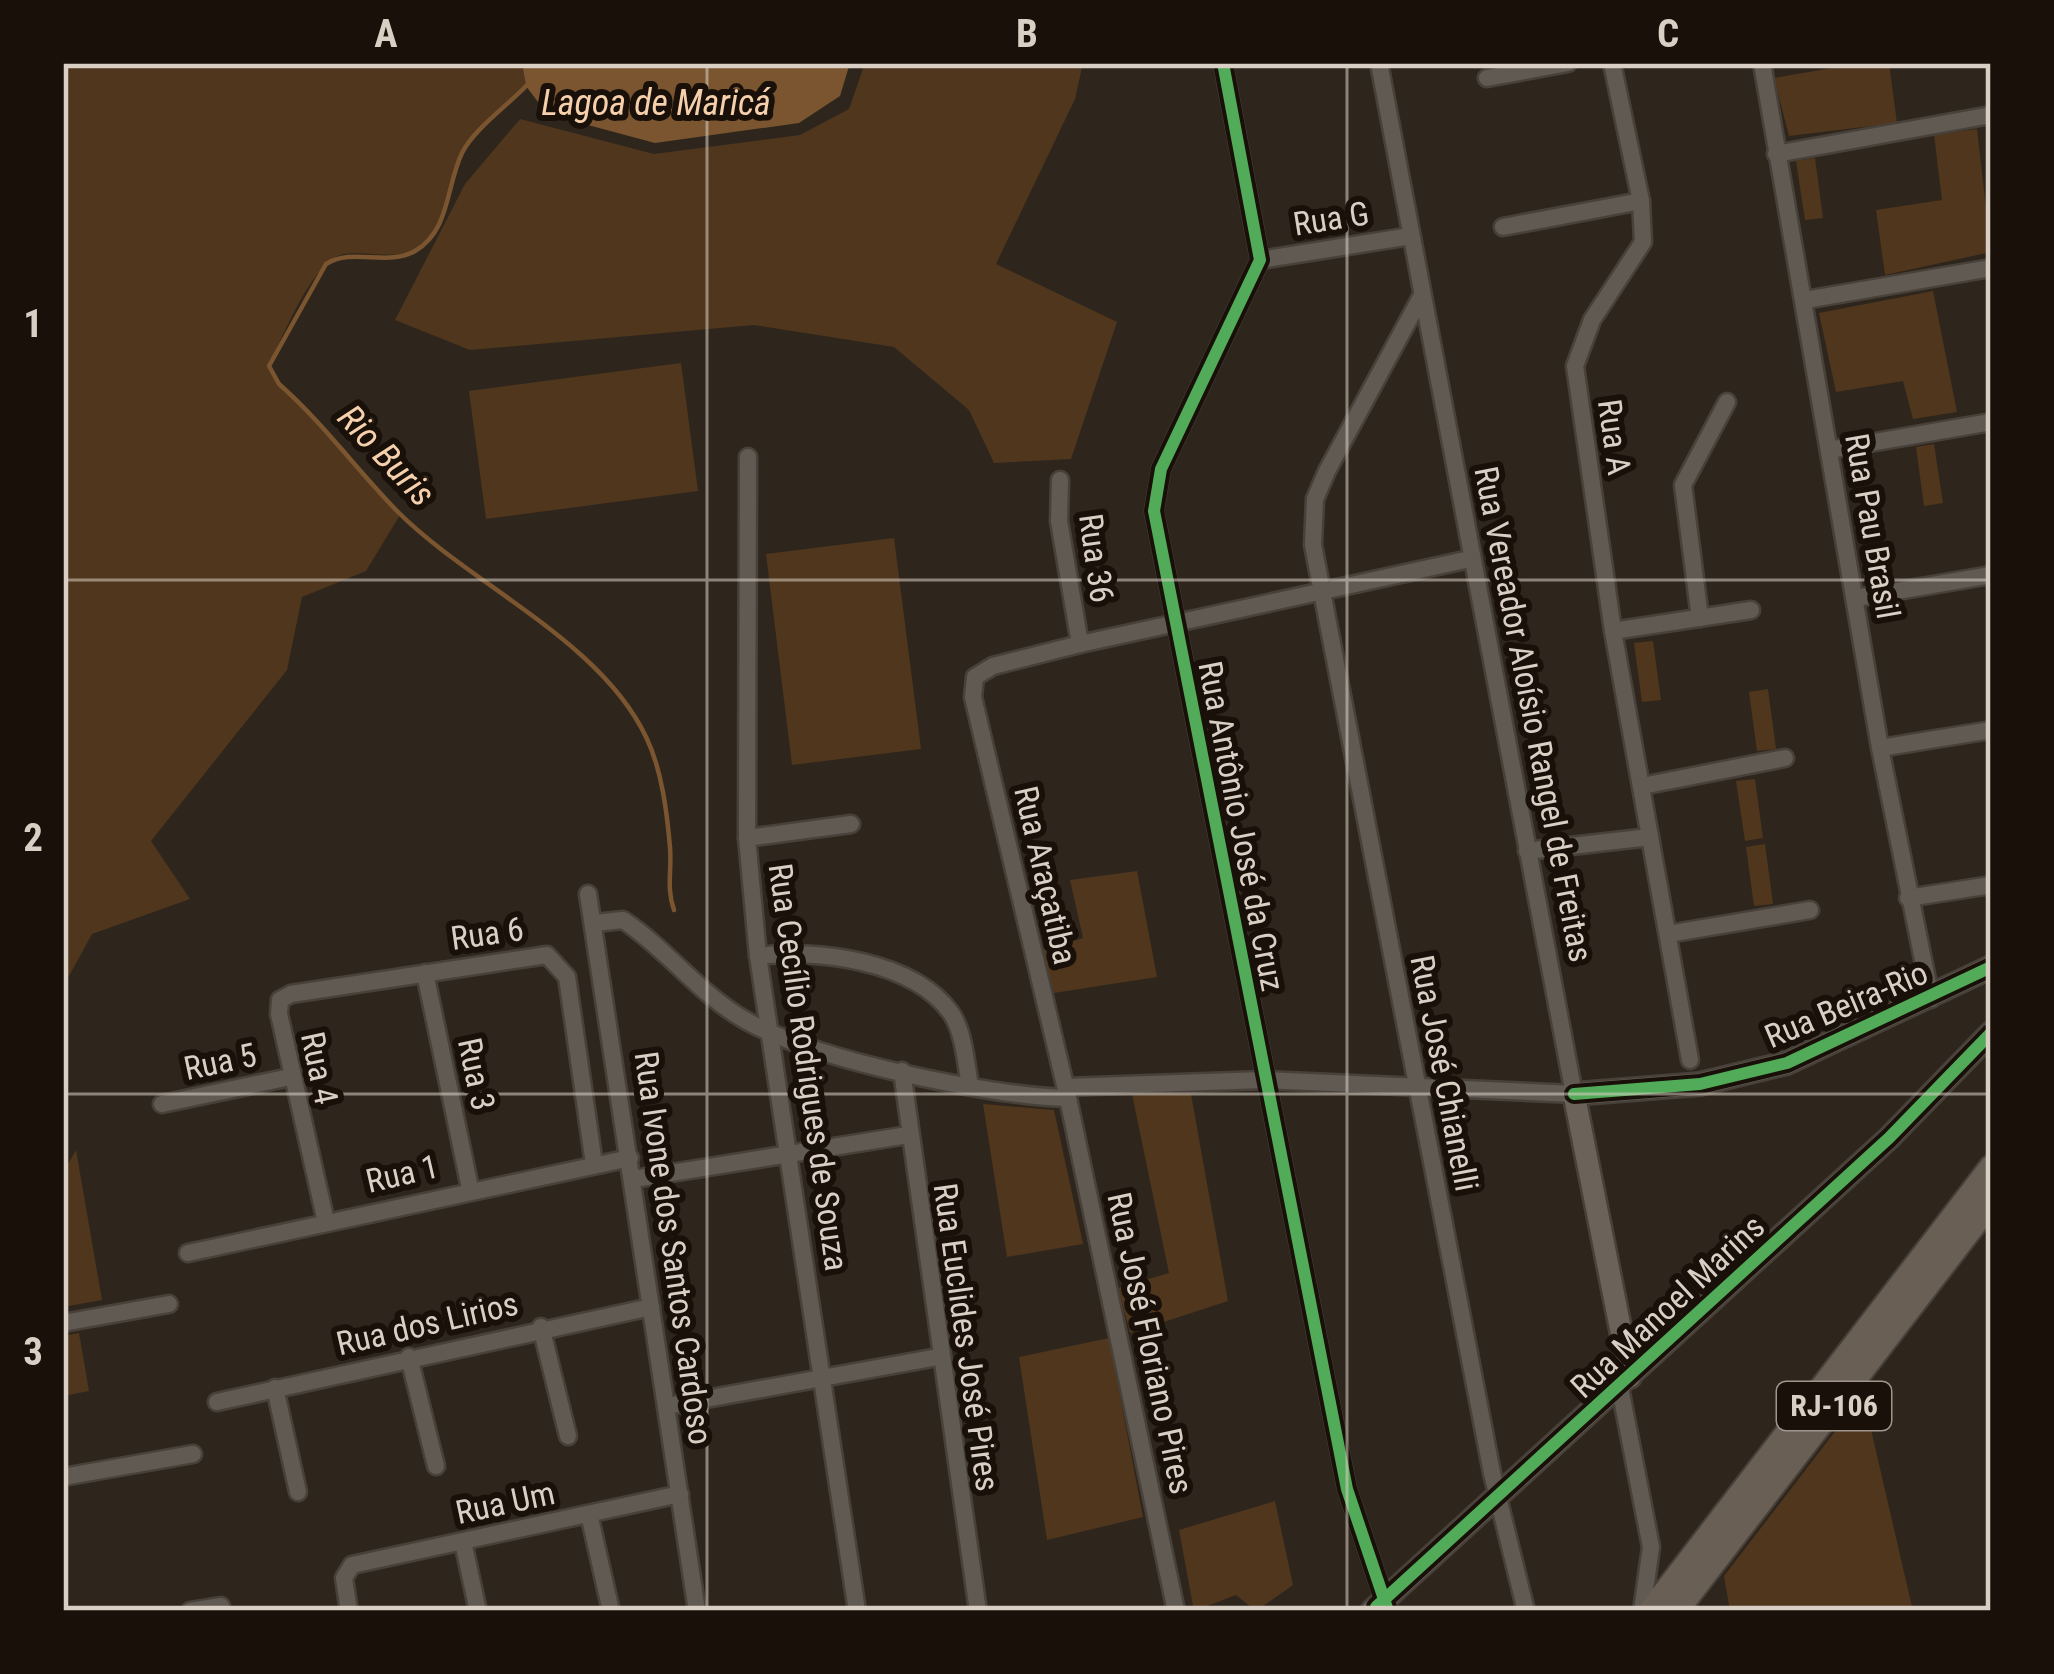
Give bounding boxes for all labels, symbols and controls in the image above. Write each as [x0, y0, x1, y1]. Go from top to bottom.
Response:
text: A [374, 11, 398, 57]
text: B [1016, 11, 1038, 57]
text: C [1657, 11, 1679, 57]
water label: Lagoa de Maricá [541, 82, 771, 124]
street label: Rua G [1290, 193, 1372, 244]
text: 1 [23, 301, 43, 347]
water label: Rio Buris [329, 396, 443, 515]
street label: Rua A [1590, 397, 1639, 477]
street label: Rua Pau Brasil [1837, 430, 1908, 622]
street label: Rua Vereador Aloísio Rangel de Freitas [1466, 463, 1601, 965]
street label: Rua 36 [1071, 511, 1122, 605]
street label: Rua Antônio José da Cruz [1190, 658, 1293, 994]
street label: Rua Araçatiba [1006, 782, 1085, 968]
text: 2 [23, 815, 43, 861]
street label: Rua Cecílio Rodrigues de Souza [761, 861, 856, 1273]
street label: Rua 6 [448, 909, 526, 958]
street label: Rua José Chianelli [1403, 952, 1487, 1194]
street label: Rua Beira-Rio [1759, 953, 1933, 1056]
street label: Rua 4 [293, 1028, 346, 1108]
street label: Rua 3 [450, 1034, 503, 1114]
street label: Rua 5 [180, 1035, 260, 1088]
street label: Rua Ivone dos Santos Cardoso [627, 1049, 720, 1447]
street label: Rua 1 [362, 1146, 442, 1201]
street label: Rua Euclides José Pires [926, 1181, 1007, 1494]
street label: Rua José Floriano Pires [1100, 1189, 1202, 1497]
street label: Rua Manoel Marins [1563, 1207, 1772, 1406]
street label: Rua dos Lirios [333, 1284, 522, 1363]
text: 3 [23, 1329, 43, 1375]
road number: RJ-106 [1777, 1382, 1891, 1430]
street label: Rua Um [452, 1473, 558, 1532]

